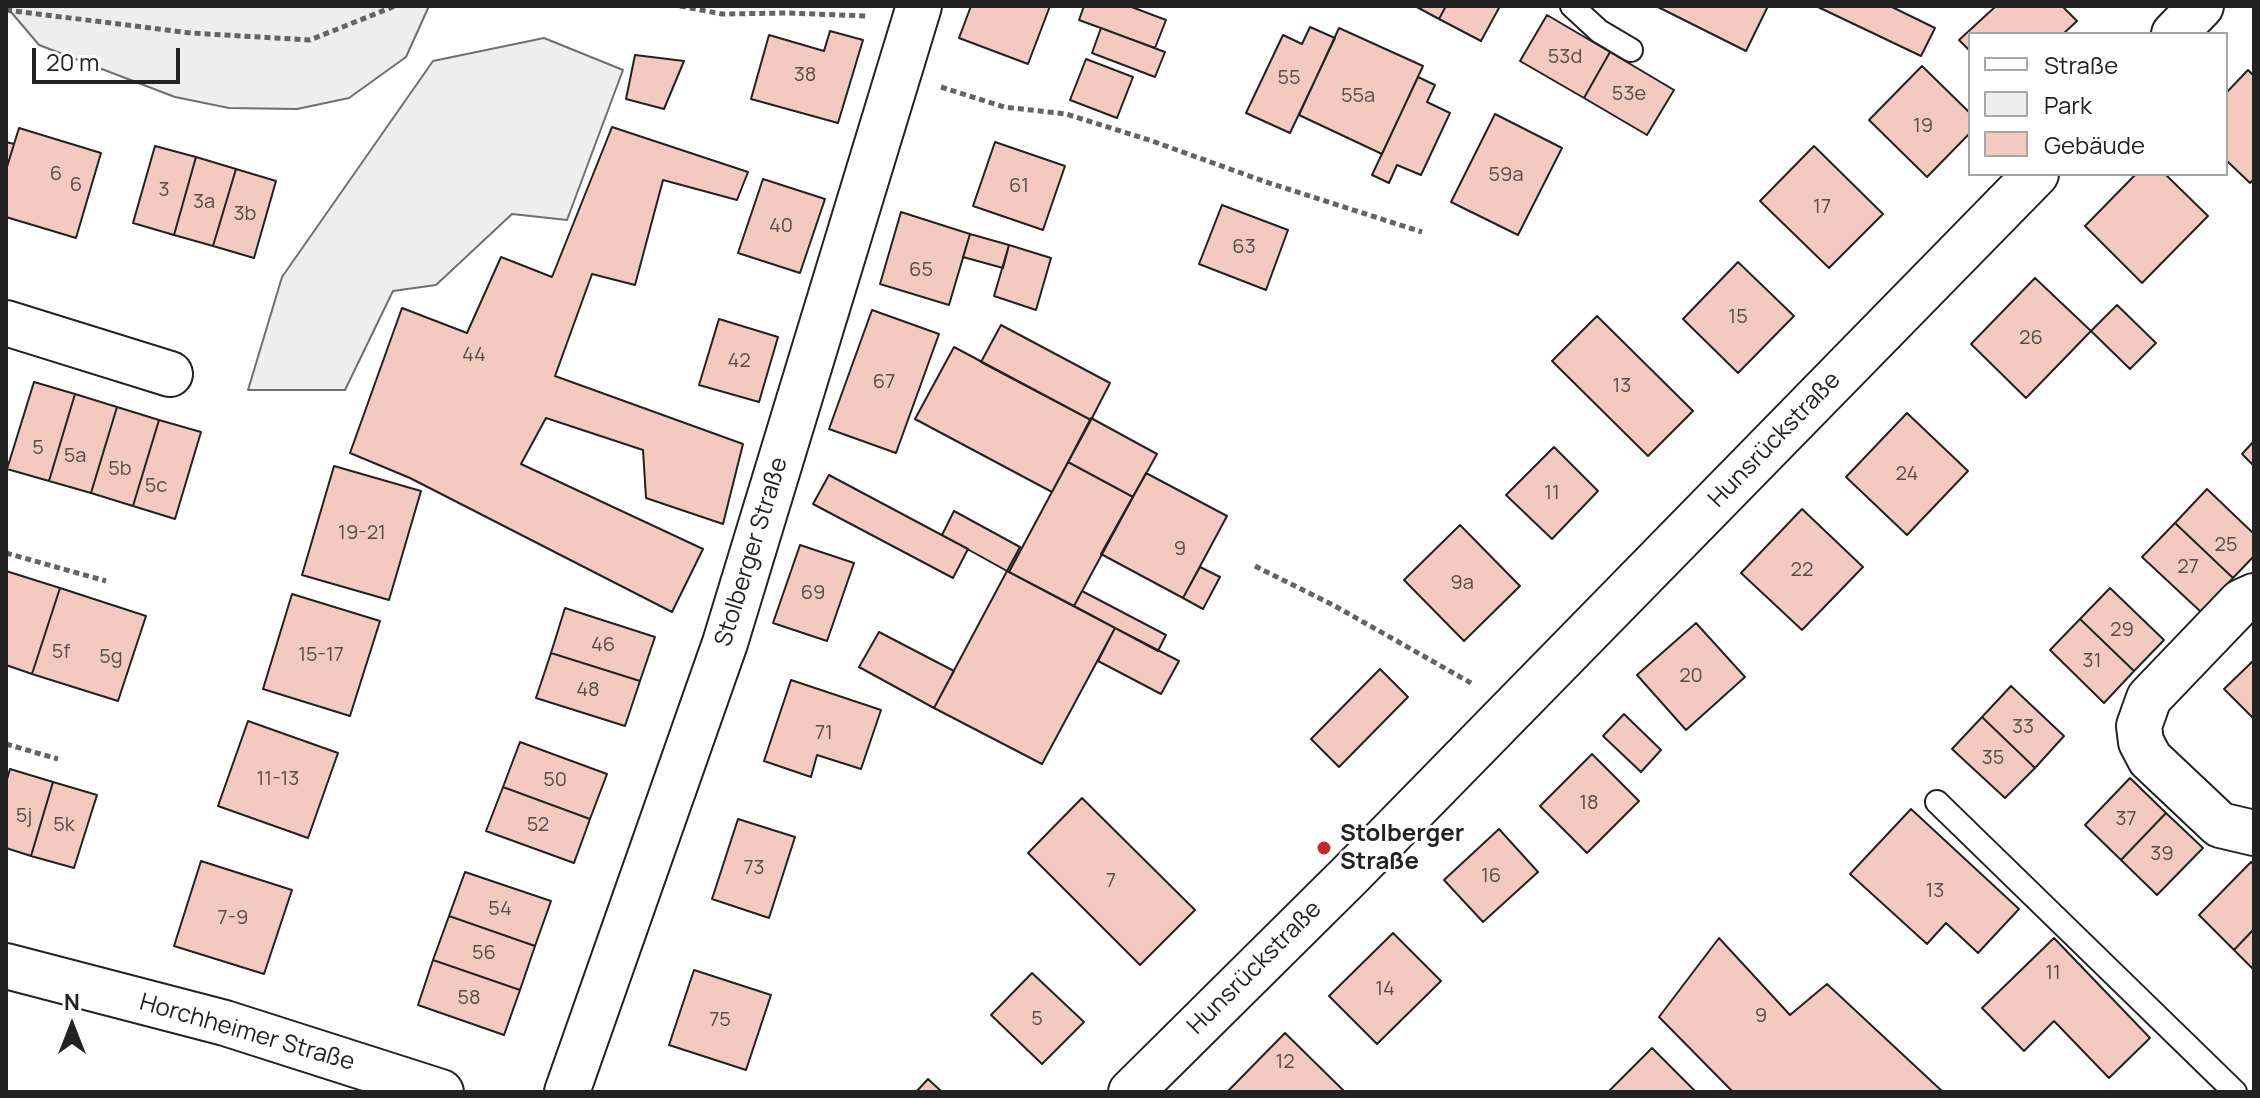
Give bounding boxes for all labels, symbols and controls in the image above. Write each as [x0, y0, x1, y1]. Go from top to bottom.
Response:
scale bar [36, 32, 184, 82]
legend [1968, 32, 2228, 176]
text: 20 m [46, 45, 99, 78]
house number: 53d [1548, 45, 1582, 69]
text: Straße [2044, 48, 2118, 81]
house number: 38 [794, 63, 816, 87]
house number: 55 [1277, 66, 1301, 90]
house number: 53e [1612, 82, 1646, 106]
house number: 55a [1341, 84, 1375, 108]
text: Park [2044, 88, 2092, 121]
house number: 19 [1913, 114, 1933, 138]
text: Gebäude [2044, 128, 2145, 161]
house number: 6 [50, 162, 62, 186]
house number: 59a [1488, 163, 1524, 187]
house number: 6 [70, 173, 82, 197]
house number: 61 [1009, 174, 1029, 198]
house number: 3 [158, 178, 170, 202]
house number: 3a [193, 190, 215, 214]
house number: 17 [1813, 195, 1831, 219]
house number: 3b [234, 202, 256, 226]
house number: 40 [769, 214, 793, 238]
house number: 63 [1232, 235, 1256, 259]
house number: 65 [909, 258, 933, 282]
house number: 15 [1728, 305, 1748, 329]
house number: 26 [2019, 326, 2043, 350]
house number: 44 [462, 343, 486, 367]
house number: 42 [727, 349, 751, 373]
street label: Hunsrückstraße [1703, 366, 1847, 514]
house number: 67 [873, 370, 895, 394]
house number: 13 [1613, 374, 1631, 398]
house number: 5 [32, 436, 44, 460]
house number: 5a [64, 444, 86, 468]
street label: Stolberger Straße [710, 454, 794, 650]
house number: 5b [108, 457, 132, 481]
house number: 24 [1896, 462, 1918, 486]
house number: 5c [145, 474, 167, 498]
house number: 11 [1544, 481, 1560, 505]
house number: 19-21 [338, 521, 386, 545]
house number: 25 [2215, 533, 2237, 557]
house number: 9 [1174, 537, 1186, 561]
house number: 27 [2177, 555, 2199, 579]
house number: 22 [1791, 558, 1813, 582]
house number: 9a [1450, 571, 1474, 595]
house number: 69 [801, 581, 825, 605]
house number: 29 [2110, 618, 2134, 642]
house number: 46 [591, 633, 615, 657]
house number: 5f [52, 640, 70, 664]
house number: 15-17 [298, 643, 344, 667]
house number: 5g [99, 645, 123, 669]
house number: 31 [2083, 649, 2101, 673]
house number: 20 [1679, 664, 1703, 688]
house number: 48 [576, 678, 600, 702]
house number: 33 [2012, 715, 2034, 739]
house number: 71 [815, 721, 833, 745]
house number: 35 [1982, 746, 2004, 770]
house number: 11-13 [257, 767, 299, 791]
house number: 50 [543, 768, 567, 792]
house number: 18 [1579, 791, 1599, 815]
house number: 5j [16, 804, 32, 828]
house number: 37 [2115, 807, 2137, 831]
house number: 5k [53, 813, 75, 837]
house number: 52 [527, 813, 549, 837]
place label: Stolberger Straße [1340, 820, 1464, 876]
marker: Stolberger Straße [1315, 839, 1333, 857]
house number: 39 [2150, 842, 2174, 866]
house number: 73 [743, 856, 765, 880]
house number: 16 [1481, 864, 1501, 888]
house number: 7 [1106, 869, 1116, 893]
house number: 13 [1926, 879, 1944, 903]
street label: Hunsrückstraße [1182, 895, 1328, 1041]
house number: 54 [488, 897, 512, 921]
house number: 7-9 [218, 906, 248, 930]
house number: 56 [472, 941, 496, 965]
house number: 11 [2045, 961, 2061, 985]
house number: 14 [1375, 977, 1395, 1001]
north arrow [32, 986, 112, 1066]
house number: 58 [457, 986, 481, 1010]
text: N [64, 987, 80, 1017]
street label: Horchheimer Straße [136, 988, 358, 1078]
house number: 9 [1755, 1004, 1767, 1028]
house number: 5 [1031, 1007, 1043, 1031]
house number: 75 [709, 1008, 731, 1032]
house number: 12 [1275, 1050, 1295, 1074]

